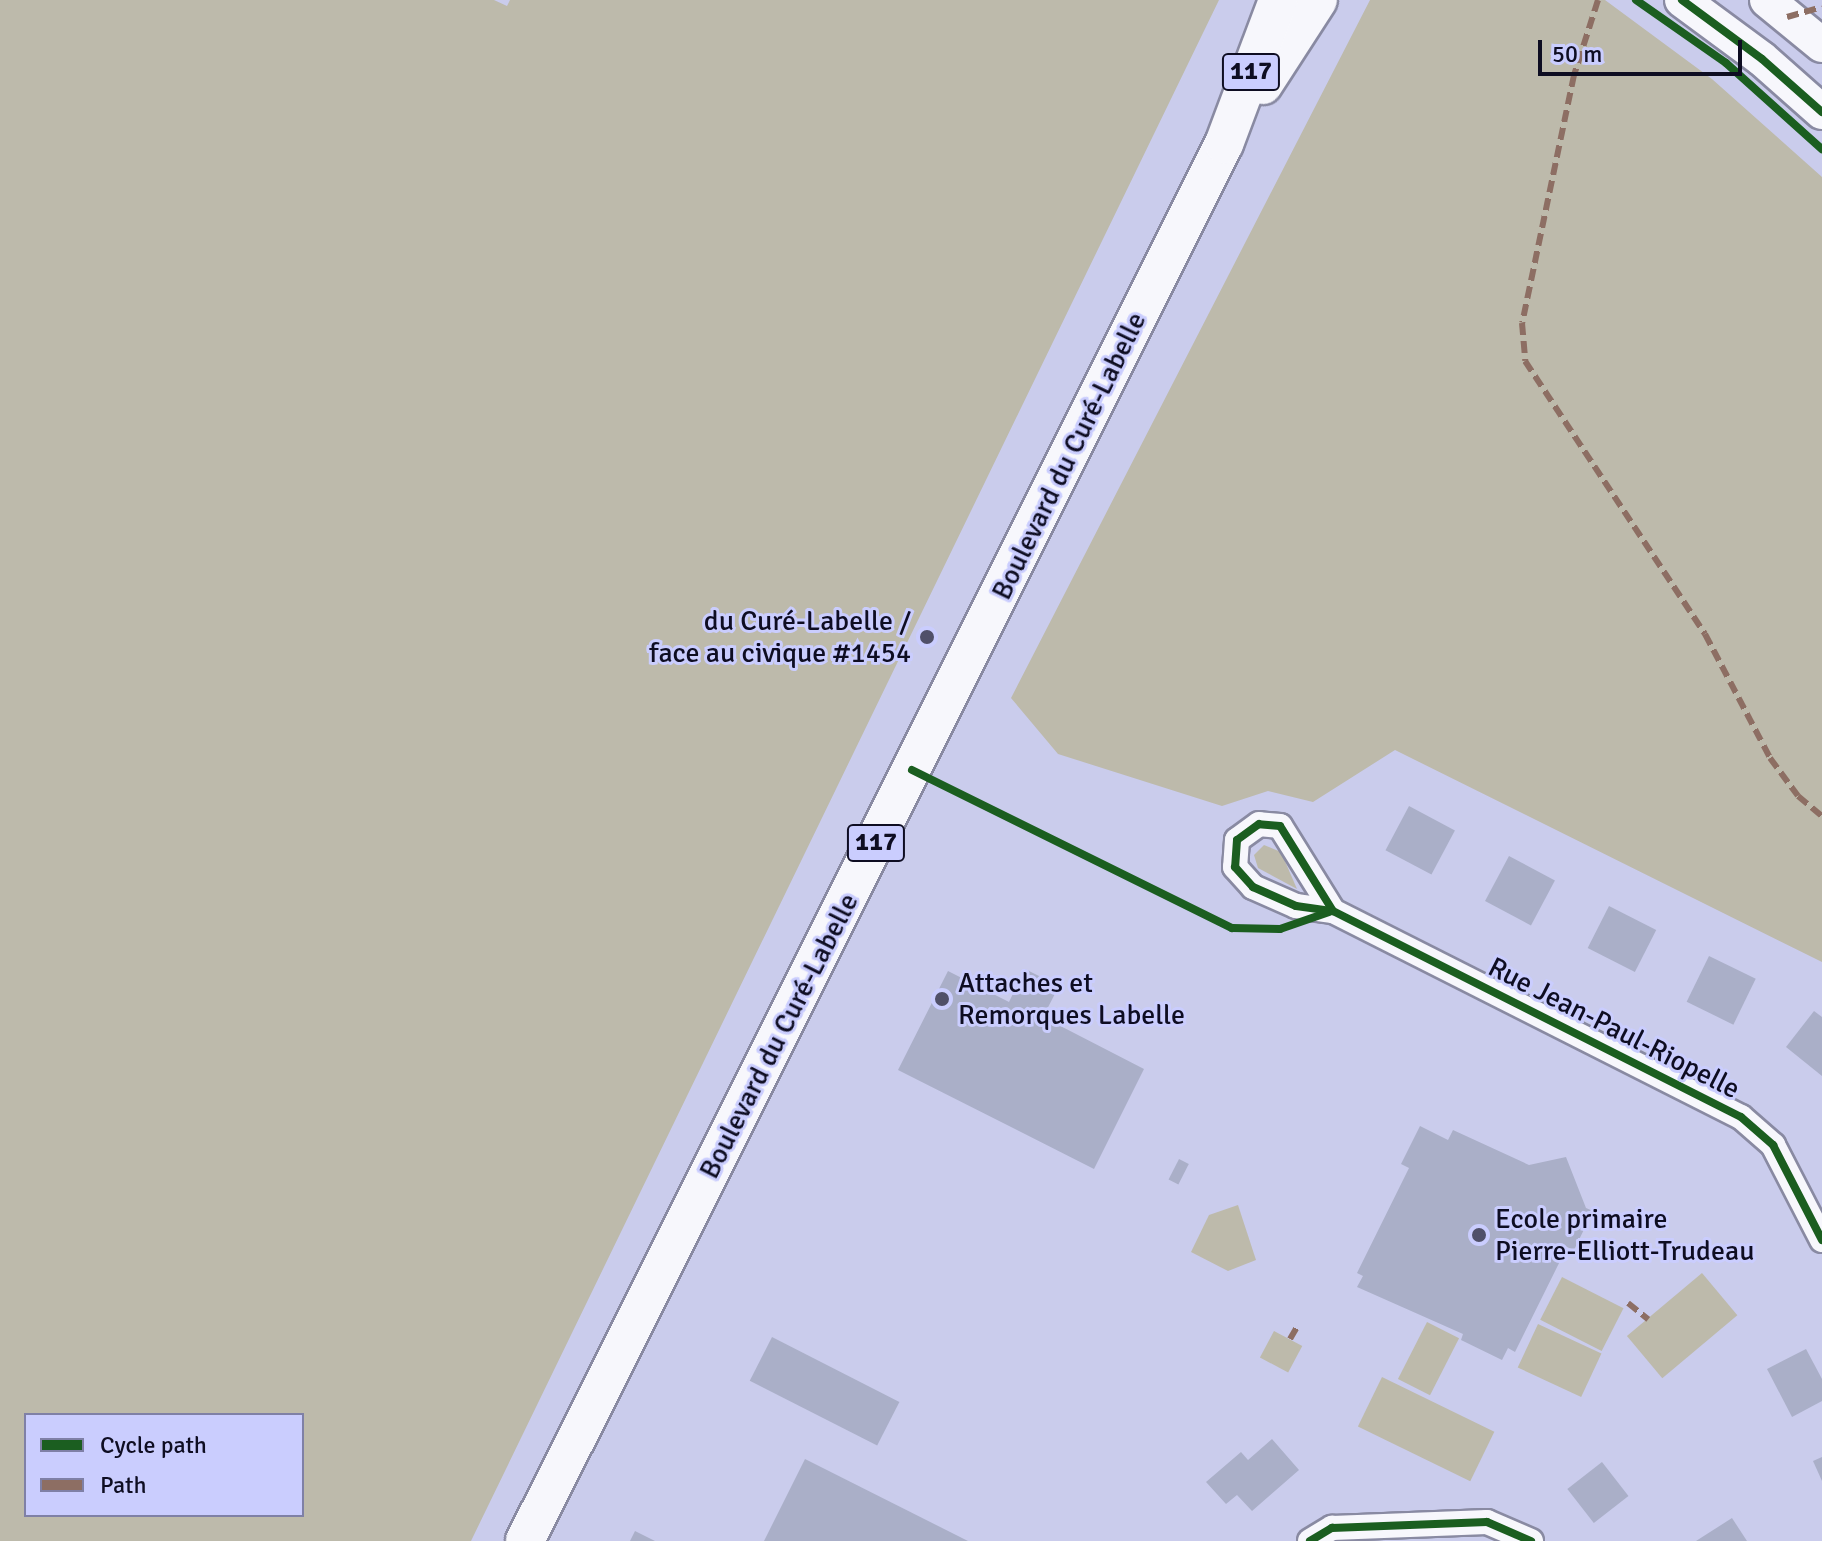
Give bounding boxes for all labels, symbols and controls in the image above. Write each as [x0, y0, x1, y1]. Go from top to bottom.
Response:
scale bar [1542, 24, 1746, 74]
text: 50 m [1552, 39, 1602, 69]
road number: 117 [1221, 50, 1281, 94]
street label: Boulevard du Curé-Labelle [985, 307, 1153, 605]
place label: du Curé-Labelle / face au civique #1454 [649, 604, 911, 670]
marker: du Curé-Labelle / face au civique #1454 [918, 628, 936, 646]
road number: 117 [846, 821, 906, 865]
street label: Boulevard du Curé-Labelle [692, 888, 866, 1184]
street label: Rue Jean-Paul-Riopelle [1483, 950, 1745, 1106]
place label: Attaches et Remorques Labelle [958, 966, 1185, 1032]
marker: Attaches et Remorques Labelle [933, 990, 951, 1008]
place label: Ecole primaire Pierre-Elliott-Trudeau [1495, 1202, 1754, 1268]
marker: Ecole primaire Pierre-Elliott-Trudeau [1470, 1226, 1488, 1244]
legend [24, 1413, 304, 1517]
text: Cycle path [100, 1430, 207, 1460]
text: Path [100, 1470, 146, 1500]

